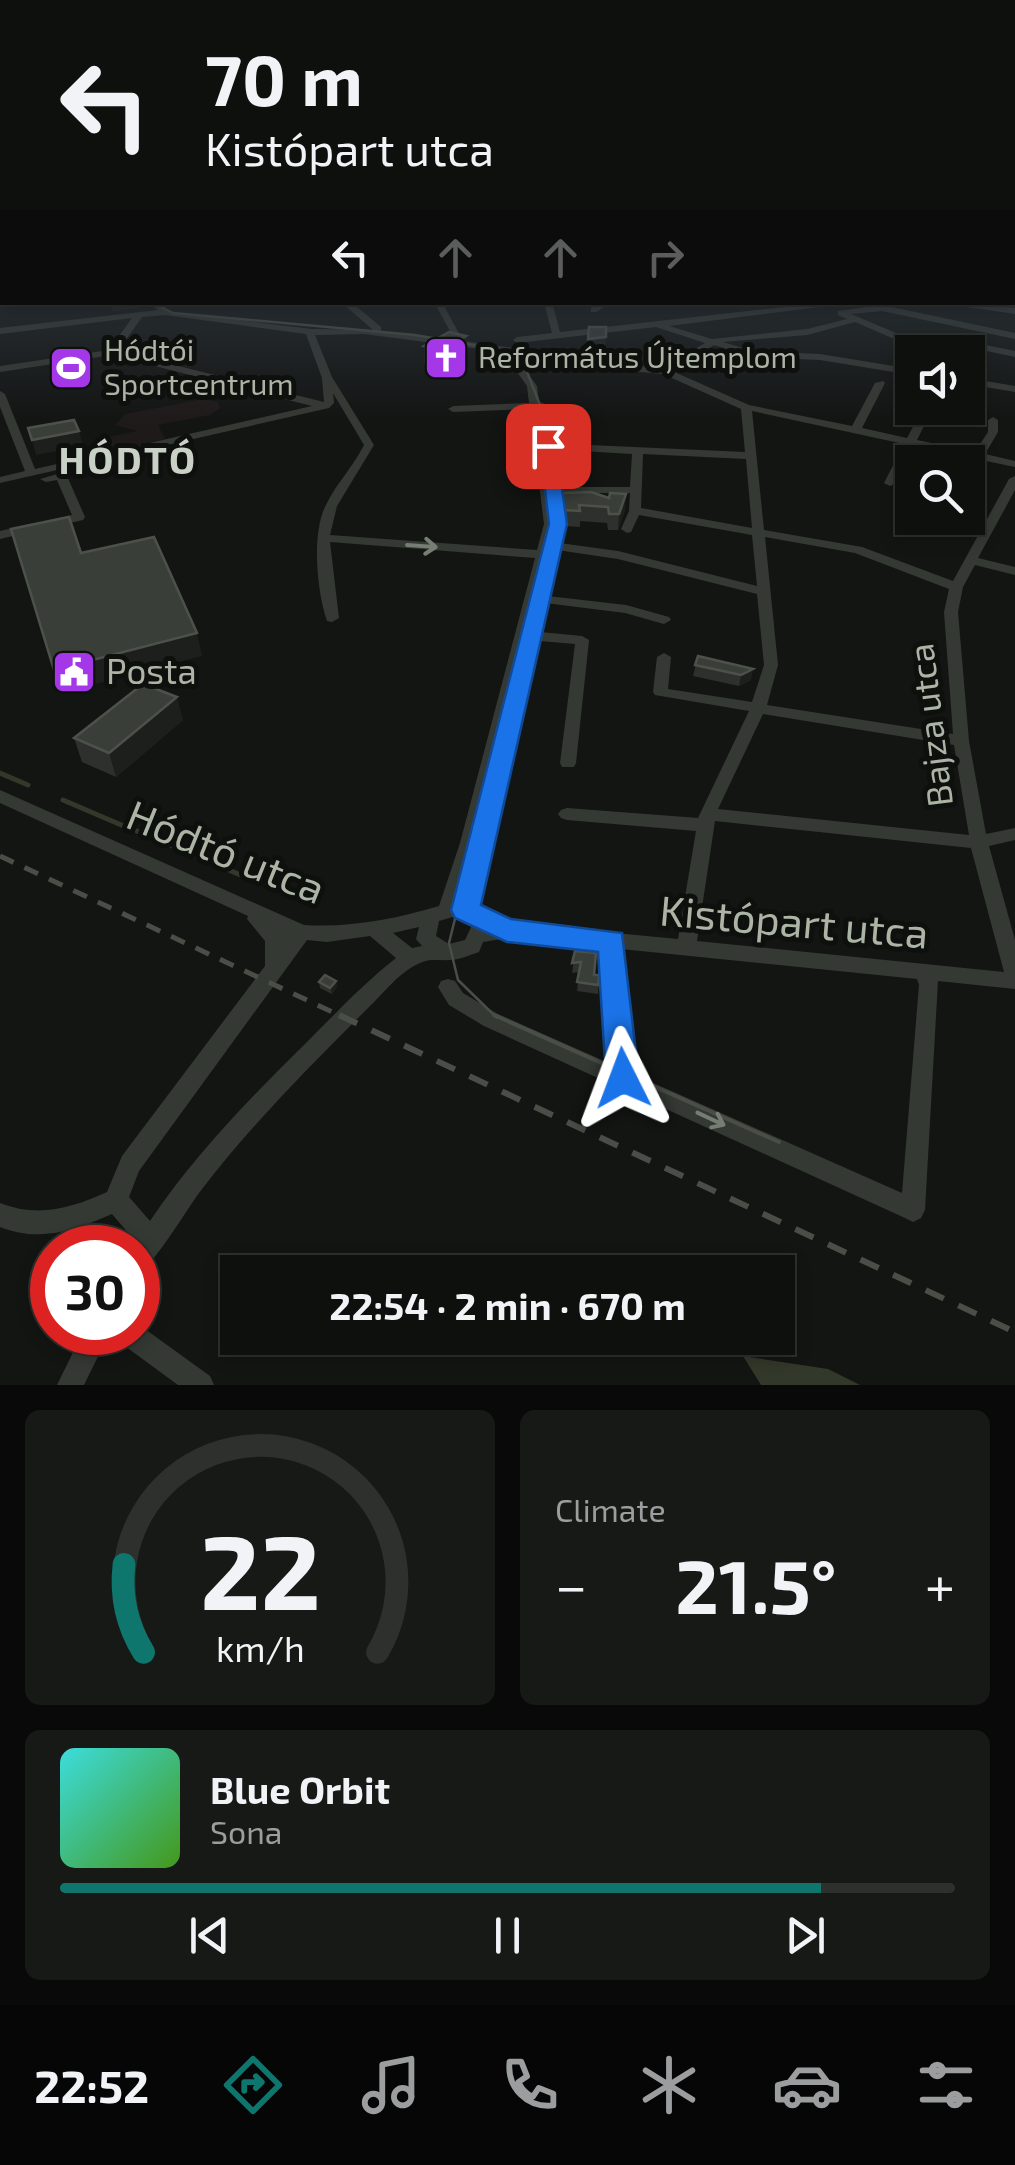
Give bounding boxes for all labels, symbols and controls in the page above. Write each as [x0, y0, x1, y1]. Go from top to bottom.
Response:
text: 70 m [205, 36, 363, 120]
icon: left [40, 40, 170, 170]
text: Kistópart utca [205, 121, 494, 175]
icon: left [323, 230, 378, 285]
icon: ahead [428, 230, 483, 285]
icon: ahead [533, 230, 588, 285]
icon: right [638, 230, 693, 285]
place label: Hódtói Sportcentrum [104, 331, 294, 401]
church icon: Református Újtemplom [423, 335, 469, 381]
map controls [895, 335, 985, 535]
button: sound [895, 335, 985, 425]
place label: Református Újtemplom [478, 338, 797, 374]
sports icon: Hódtói Sportcentrum [48, 345, 94, 391]
pin [506, 404, 591, 489]
icon: arrive [521, 419, 576, 474]
district label: HÓDTÓ [58, 436, 198, 482]
button: search [895, 445, 985, 535]
one-way arrow [405, 536, 438, 555]
street label: Bajza utca [898, 641, 960, 809]
public building icon: Posta [51, 649, 97, 695]
place label: Posta [106, 649, 197, 691]
street label: Hódtó utca [121, 788, 333, 912]
street label: Kistópart utca [658, 883, 931, 957]
position arrow [571, 1026, 675, 1130]
one-way arrow [695, 1111, 725, 1130]
speed limit sign: 30 [30, 1225, 160, 1355]
text: 22:54 · 2 min · 670 m [329, 1282, 686, 1328]
text: Climate [555, 1490, 666, 1528]
text: 22 [200, 1506, 320, 1631]
text: 21.5° [675, 1539, 837, 1629]
text: − [555, 1551, 587, 1617]
text: + [925, 1551, 955, 1617]
text: km/h [216, 1626, 304, 1669]
text: Blue Orbit [210, 1766, 390, 1812]
text: Sona [210, 1812, 282, 1850]
icon: previous [182, 1908, 237, 1963]
icon: pause [480, 1908, 535, 1963]
icon: next [778, 1908, 833, 1963]
icon: directions [218, 2050, 288, 2120]
icon: music [356, 2050, 426, 2120]
icon: phone [495, 2050, 565, 2120]
icon: climate [634, 2050, 704, 2120]
icon: car [772, 2050, 842, 2120]
icon: filters [911, 2050, 981, 2120]
text: 22:52 [34, 2058, 149, 2112]

